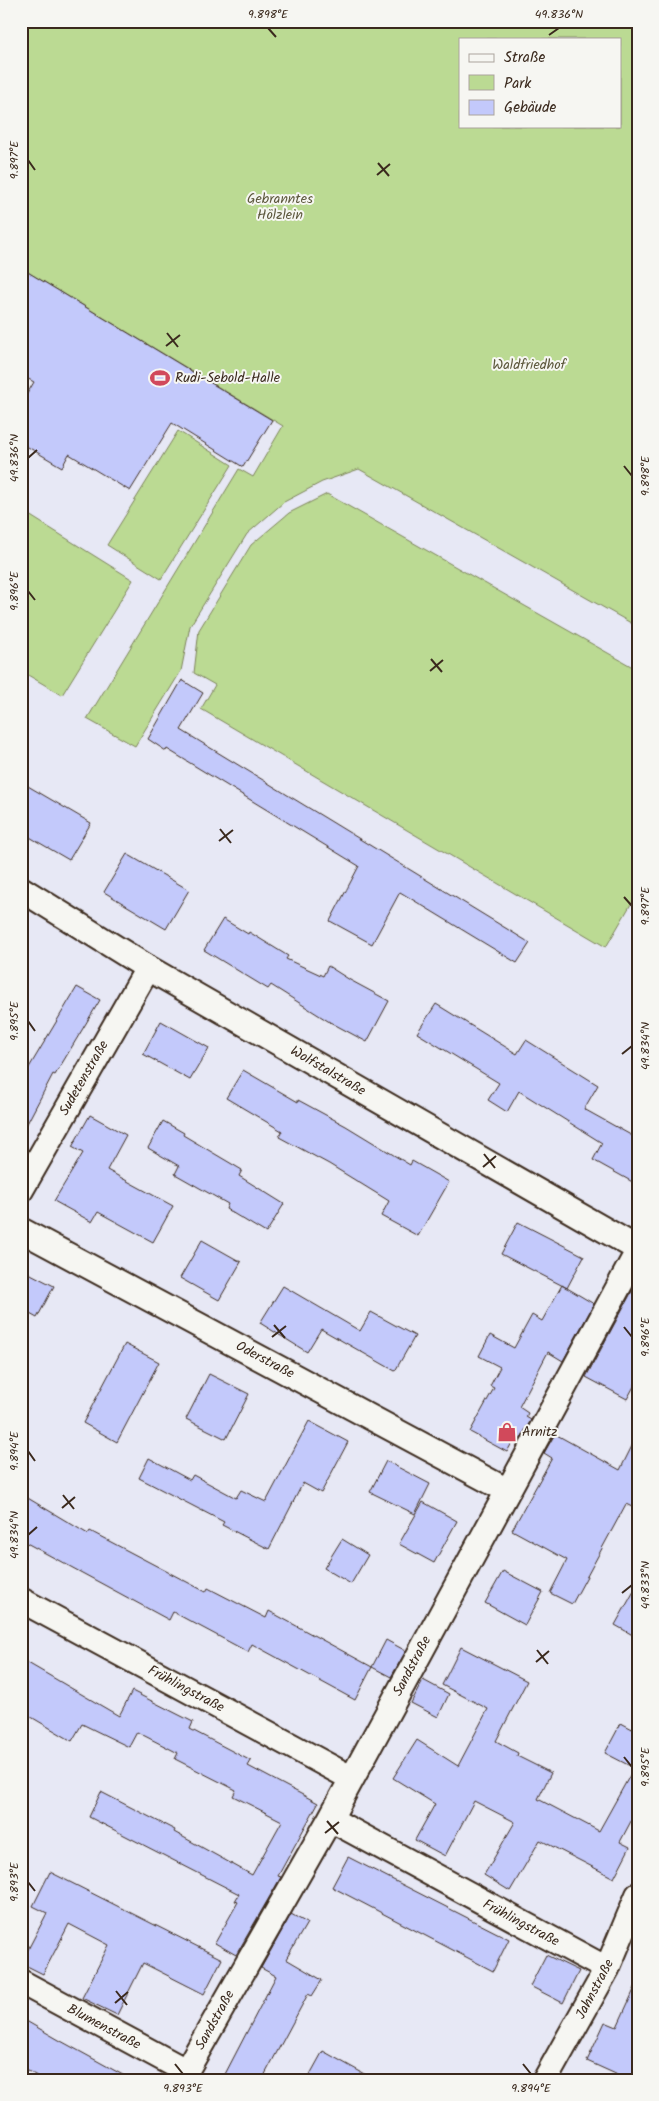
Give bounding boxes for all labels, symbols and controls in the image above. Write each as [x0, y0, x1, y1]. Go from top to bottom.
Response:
text: 9.898°E [248, 5, 289, 24]
text: 49.836°N [535, 5, 583, 24]
legend [459, 38, 622, 128]
text: Straße [504, 46, 546, 70]
text: Park [504, 72, 532, 96]
text: Gebäude [504, 96, 557, 120]
text: 9.897°E [5, 140, 24, 179]
park label: Gebranntes Hölzlein [247, 188, 313, 226]
park label: Waldfriedhof [492, 354, 568, 376]
sports icon: Rudi-Sebold-Halle [149, 367, 171, 389]
place label: Rudi-Sebold-Halle [175, 367, 281, 389]
text: 49.836°N [5, 434, 24, 482]
text: 9.898°E [636, 455, 655, 496]
text: 9.896°E [5, 570, 24, 611]
text: 9.897°E [636, 886, 655, 925]
text: 9.895°E [5, 1000, 24, 1041]
text: 49.834°N [636, 1022, 655, 1070]
street label: Sudetenstraße [54, 1036, 115, 1120]
street label: Wolfstalstraße [286, 1040, 371, 1102]
text: 9.896°E [636, 1316, 655, 1357]
street label: Oderstraße [232, 1335, 299, 1385]
shop icon: Arnitz [496, 1421, 518, 1443]
place label: Arnitz [522, 1421, 558, 1443]
text: 9.894°E [5, 1430, 24, 1471]
text: 49.834°N [5, 1511, 24, 1559]
text: 49.833°N [636, 1561, 655, 1609]
street label: Sandstraße [387, 1631, 437, 1700]
street label: Frühlingstraße [144, 1660, 229, 1719]
text: 9.895°E [636, 1746, 655, 1787]
text: 9.893°E [5, 1861, 24, 1902]
street label: Frühlingstraße [479, 1894, 564, 1953]
street label: Jahnstraße [570, 1954, 620, 2023]
street label: Sandstraße [189, 1985, 241, 2054]
street label: Blumenstraße [63, 1998, 146, 2056]
text: 9.893°E [163, 2079, 204, 2098]
text: 9.894°E [511, 2079, 552, 2098]

